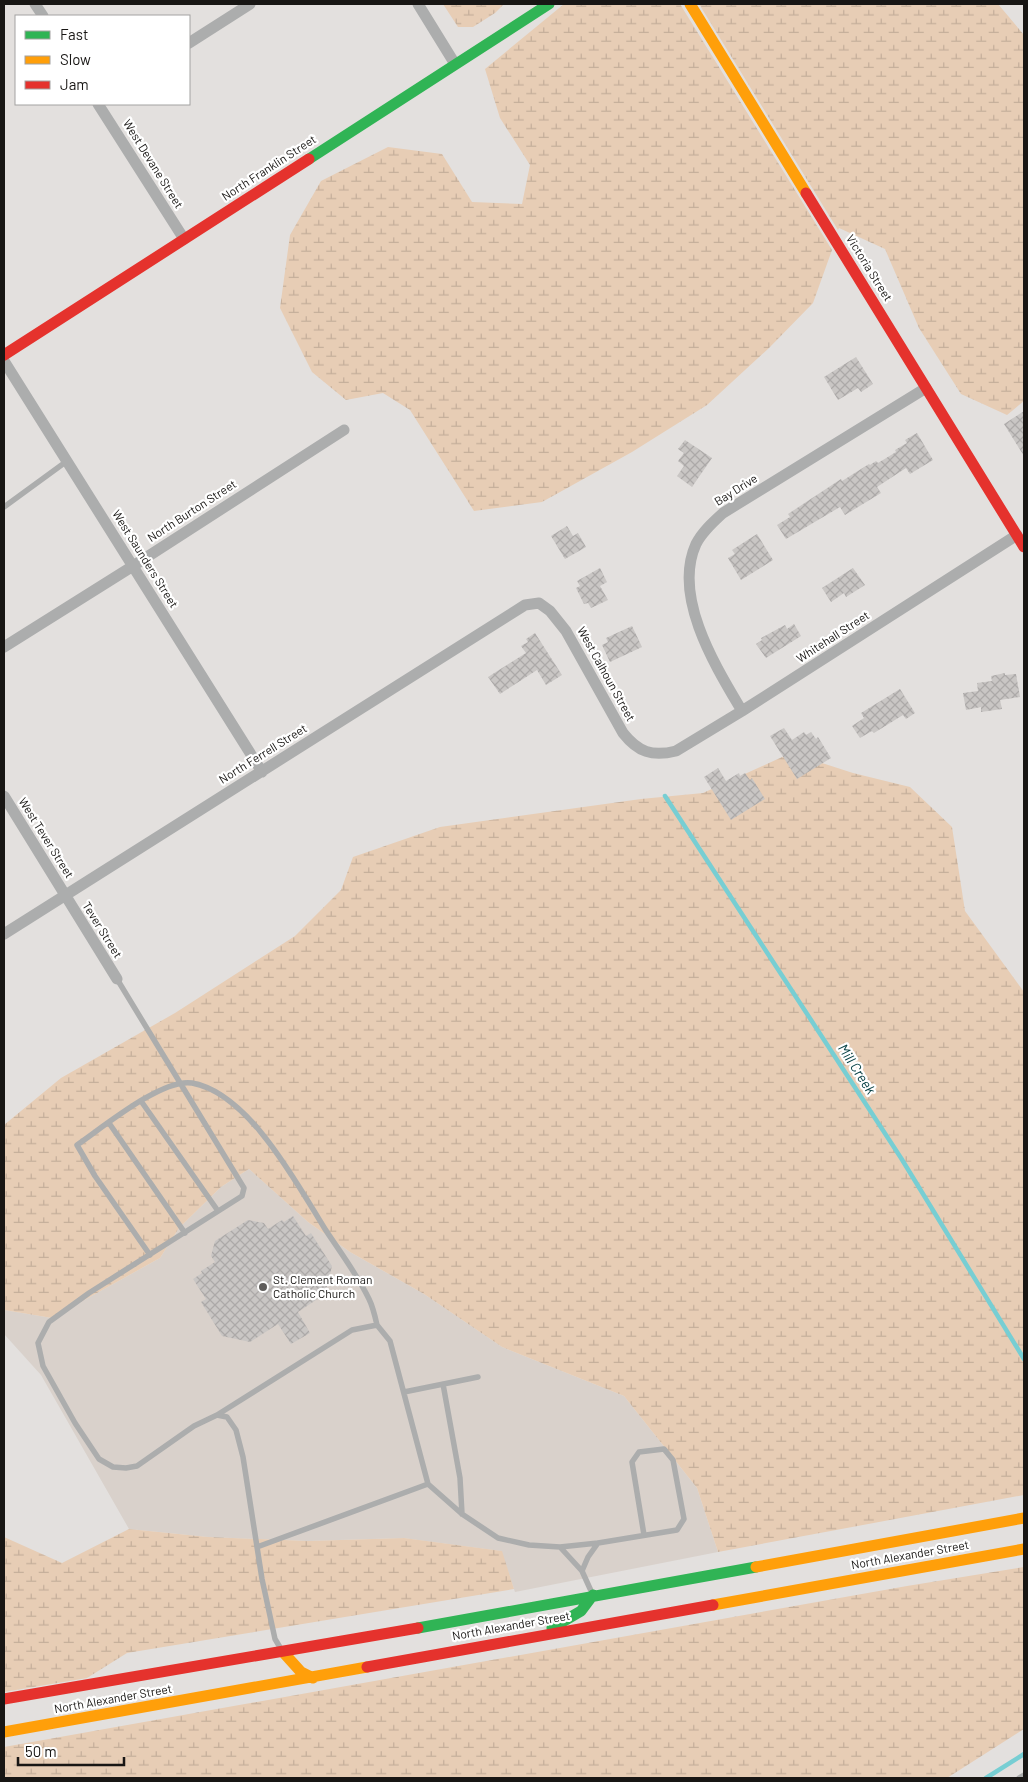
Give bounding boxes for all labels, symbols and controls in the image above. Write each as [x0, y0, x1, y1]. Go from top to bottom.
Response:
legend [15, 15, 190, 105]
text: Fast [60, 25, 88, 43]
text: Slow [60, 50, 91, 68]
text: Jam [60, 75, 89, 93]
street label: West Devane Street [121, 116, 187, 210]
street label: North Franklin Street [219, 131, 318, 203]
street label: Victoria Street [844, 232, 896, 303]
street label: Bay Drive [711, 470, 760, 508]
street label: North Burton Street [144, 476, 239, 544]
street label: West Saunders Street [110, 507, 182, 610]
street label: Whitehall Street [793, 607, 871, 665]
street label: West Calhoun Street [575, 624, 639, 723]
street label: North Ferrell Street [216, 720, 309, 786]
street label: West Tever Street [16, 795, 77, 880]
street label: Tever Street [80, 899, 126, 960]
water label: Mill Creek [835, 1040, 880, 1097]
place label: St. Clement Roman Catholic Church [273, 1272, 372, 1300]
marker: St. Clement Roman Catholic Church [257, 1281, 269, 1293]
street label: North Alexander Street [850, 1537, 970, 1571]
street label: North Alexander Street [451, 1608, 571, 1642]
street label: North Alexander Street [53, 1681, 173, 1715]
scale bar [18, 1734, 124, 1766]
text: 50 m [25, 1742, 57, 1760]

